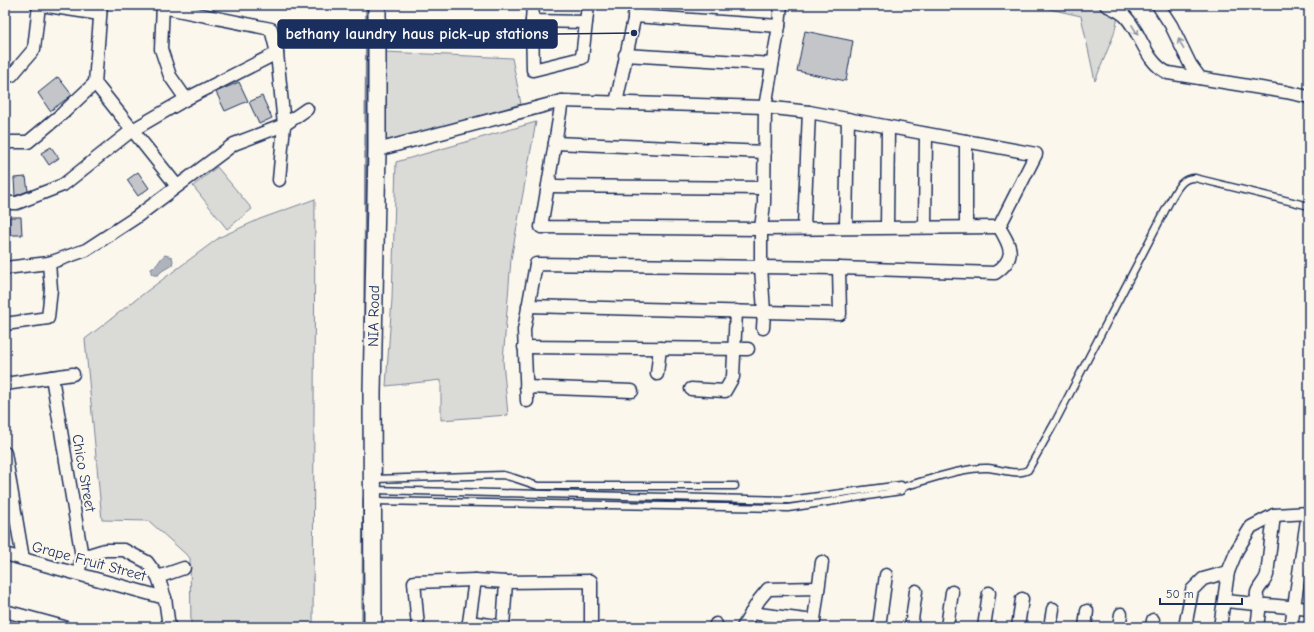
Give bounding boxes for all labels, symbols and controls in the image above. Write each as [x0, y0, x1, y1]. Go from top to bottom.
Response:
callout: bethany laundry haus pick-up stations [278, 20, 557, 48]
one-way arrow [1131, 24, 1139, 36]
text: bethany laundry haus pick-up stations [286, 25, 549, 43]
one-way arrow [1177, 39, 1184, 51]
street label: NIA Road [364, 285, 383, 347]
street label: Chico Street [68, 433, 100, 514]
street label: Grape Fruit Street [30, 537, 149, 585]
scale bar [1160, 580, 1242, 606]
text: 50 m [1166, 587, 1194, 601]

